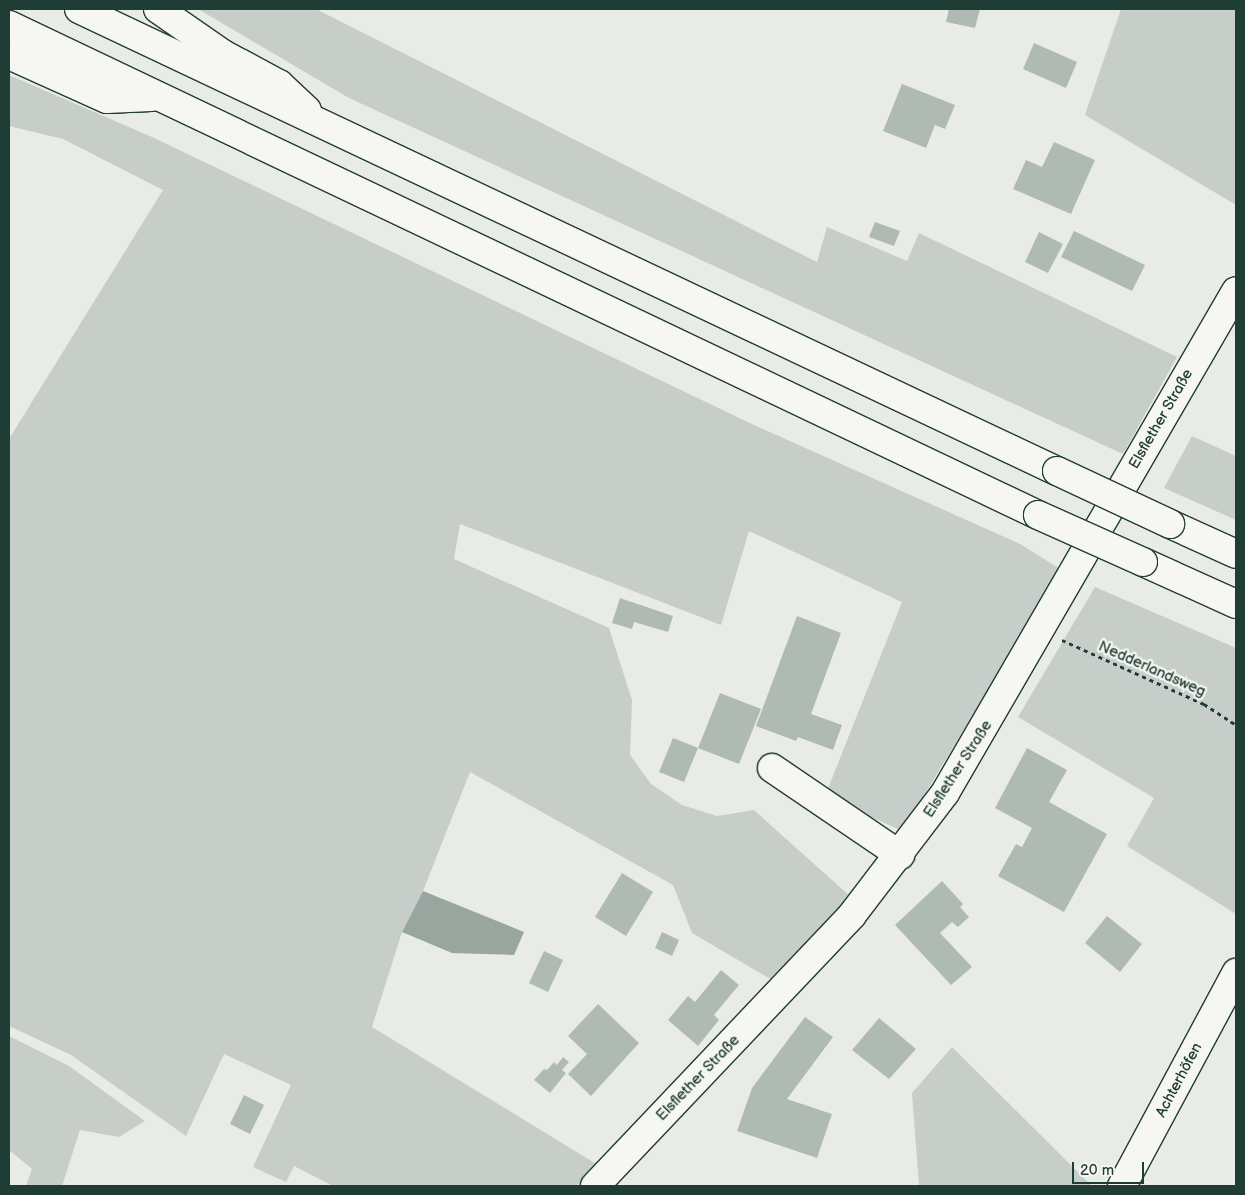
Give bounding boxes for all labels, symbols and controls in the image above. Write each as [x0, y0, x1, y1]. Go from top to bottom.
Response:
street label: Elsflether Straße [1125, 366, 1197, 472]
street label: Nedderlandsweg [1096, 637, 1208, 701]
street label: Elsflether Straße [920, 717, 996, 821]
street label: Elsflether Straße [652, 1031, 744, 1125]
street label: Achterhöfen [1152, 1040, 1206, 1120]
scale bar [1075, 1152, 1148, 1184]
text: 20 m [1080, 1161, 1114, 1180]

